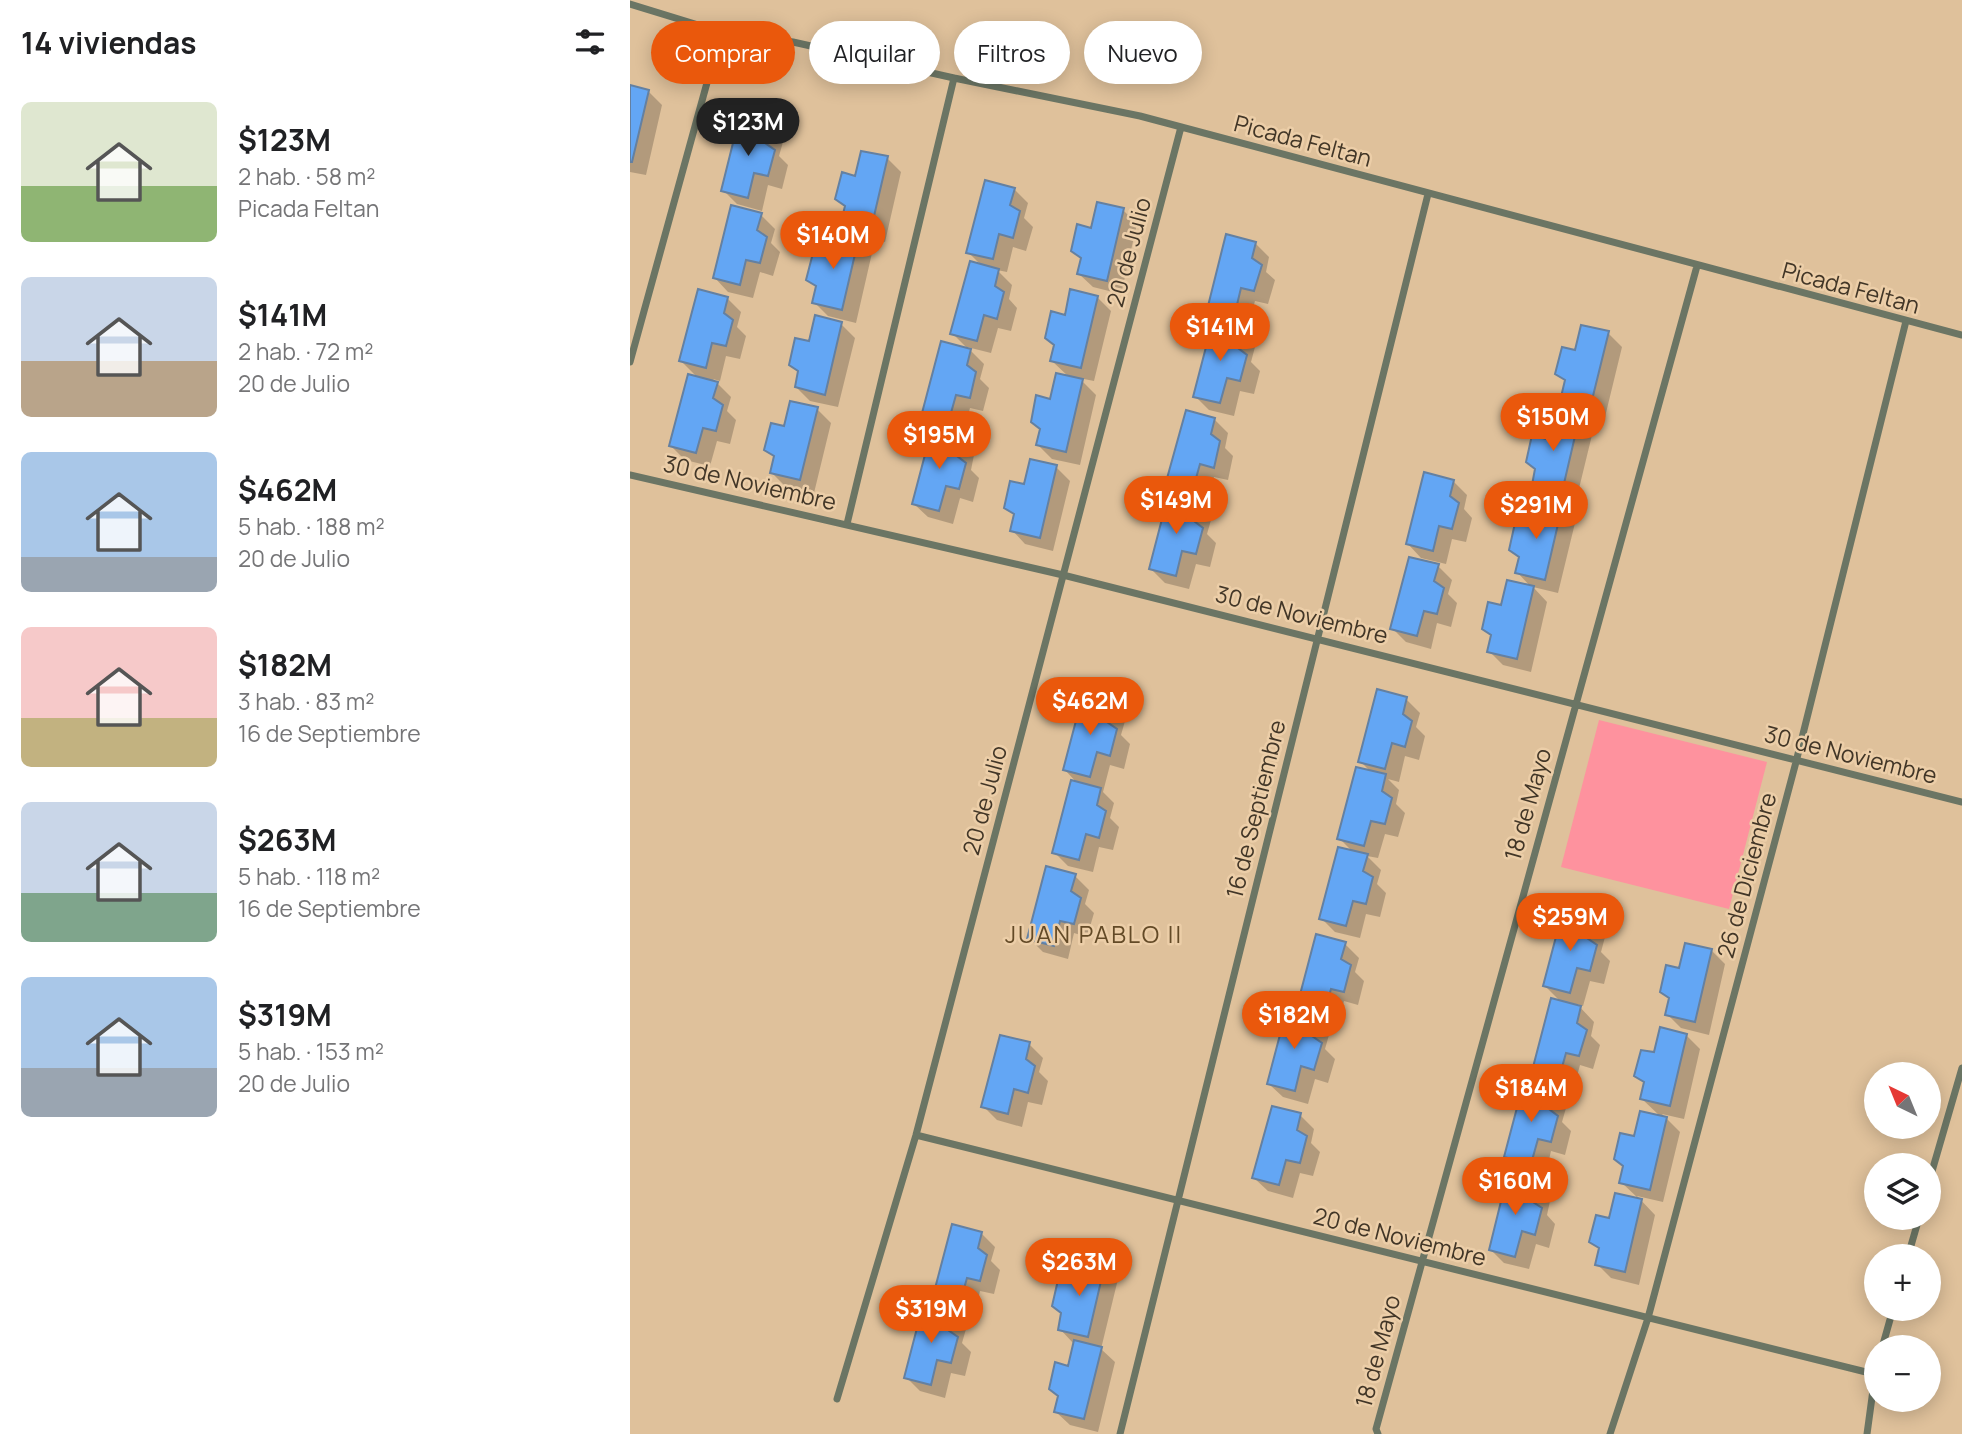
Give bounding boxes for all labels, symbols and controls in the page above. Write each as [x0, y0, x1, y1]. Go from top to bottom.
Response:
chip: Comprar [651, 21, 795, 84]
chip: Alquilar [809, 21, 940, 84]
chip: Filtros [954, 21, 1070, 84]
chip: Nuevo [1084, 21, 1202, 84]
text: 14 viviendas [21, 22, 197, 63]
icon: filters [571, 23, 609, 61]
pin: $123M [699, 99, 797, 158]
text: $123M [712, 105, 784, 137]
street label: Picada Feltan [1231, 106, 1375, 174]
text: $123M [238, 119, 331, 160]
icon: home [77, 130, 161, 214]
text: 2 hab. · 58 m² [238, 160, 375, 192]
text: Picada Feltan [238, 192, 379, 224]
street label: 20 de Julio [1098, 194, 1158, 310]
pin: $140M [784, 212, 882, 271]
text: $140M [796, 218, 870, 250]
street label: Picada Feltan [1779, 253, 1923, 321]
text: $141M [238, 294, 327, 335]
pin: $141M [1171, 304, 1269, 363]
icon: home [77, 305, 161, 389]
text: $141M [1186, 310, 1254, 342]
text: 2 hab. · 72 m² [238, 335, 374, 367]
text: 20 de Julio [238, 367, 350, 399]
pin: $150M [1504, 393, 1602, 453]
text: $150M [1517, 400, 1589, 432]
pin: $195M [890, 412, 988, 471]
text: $195M [903, 418, 975, 450]
street label: 30 de Noviembre [660, 447, 840, 517]
text: $462M [238, 469, 337, 510]
pin: $149M [1127, 476, 1225, 536]
icon: home [77, 480, 161, 564]
pin: $291M [1487, 482, 1585, 541]
text: $149M [1140, 483, 1212, 515]
text: $291M [1500, 488, 1572, 520]
text: 5 hab. · 188 m² [238, 510, 385, 542]
text: 20 de Julio [238, 542, 350, 574]
street label: 30 de Noviembre [1212, 577, 1392, 651]
text: $182M [238, 644, 332, 685]
icon: home [77, 655, 161, 739]
pin: $462M [1041, 678, 1139, 737]
text: $462M [1052, 684, 1128, 716]
text: 3 hab. · 83 m² [238, 685, 375, 717]
street label: 16 de Septiembre [1217, 716, 1293, 902]
text: 16 de Septiembre [238, 717, 421, 749]
street label: 30 de Noviembre [1761, 717, 1941, 791]
street label: 20 de Julio [954, 742, 1014, 858]
street label: 18 de Mayo [1496, 744, 1558, 864]
street label: 26 de Diciembre [1709, 789, 1783, 961]
text: $263M [238, 819, 336, 860]
icon: home [77, 830, 161, 914]
text: 5 hab. · 118 m² [238, 860, 380, 892]
text: 16 de Septiembre [238, 892, 421, 924]
pin: $259M [1521, 894, 1619, 953]
text: $259M [1532, 900, 1608, 932]
district label: JUAN PABLO II [1005, 917, 1183, 950]
pin: $182M [1245, 992, 1343, 1051]
text: $319M [238, 994, 332, 1035]
text: $182M [1258, 998, 1330, 1030]
icon: home [77, 1005, 161, 1089]
text: 5 hab. · 153 m² [238, 1035, 384, 1067]
north arrow [1864, 1062, 1941, 1139]
map controls [1864, 1062, 1941, 1412]
pin: $184M [1482, 1064, 1580, 1124]
text: 20 de Julio [238, 1067, 350, 1099]
text: $184M [1495, 1071, 1567, 1103]
button: layers [1864, 1153, 1941, 1230]
pin: $160M [1466, 1158, 1564, 1217]
text: $160M [1478, 1164, 1552, 1196]
street label: 20 de Noviembre [1310, 1199, 1490, 1273]
pin: $263M [1030, 1238, 1128, 1298]
button: + [1864, 1244, 1941, 1321]
text: $263M [1041, 1245, 1117, 1277]
pin: $319M [882, 1286, 980, 1345]
street label: 18 de Mayo [1347, 1291, 1407, 1411]
text: $319M [895, 1292, 967, 1324]
button: − [1864, 1335, 1941, 1412]

